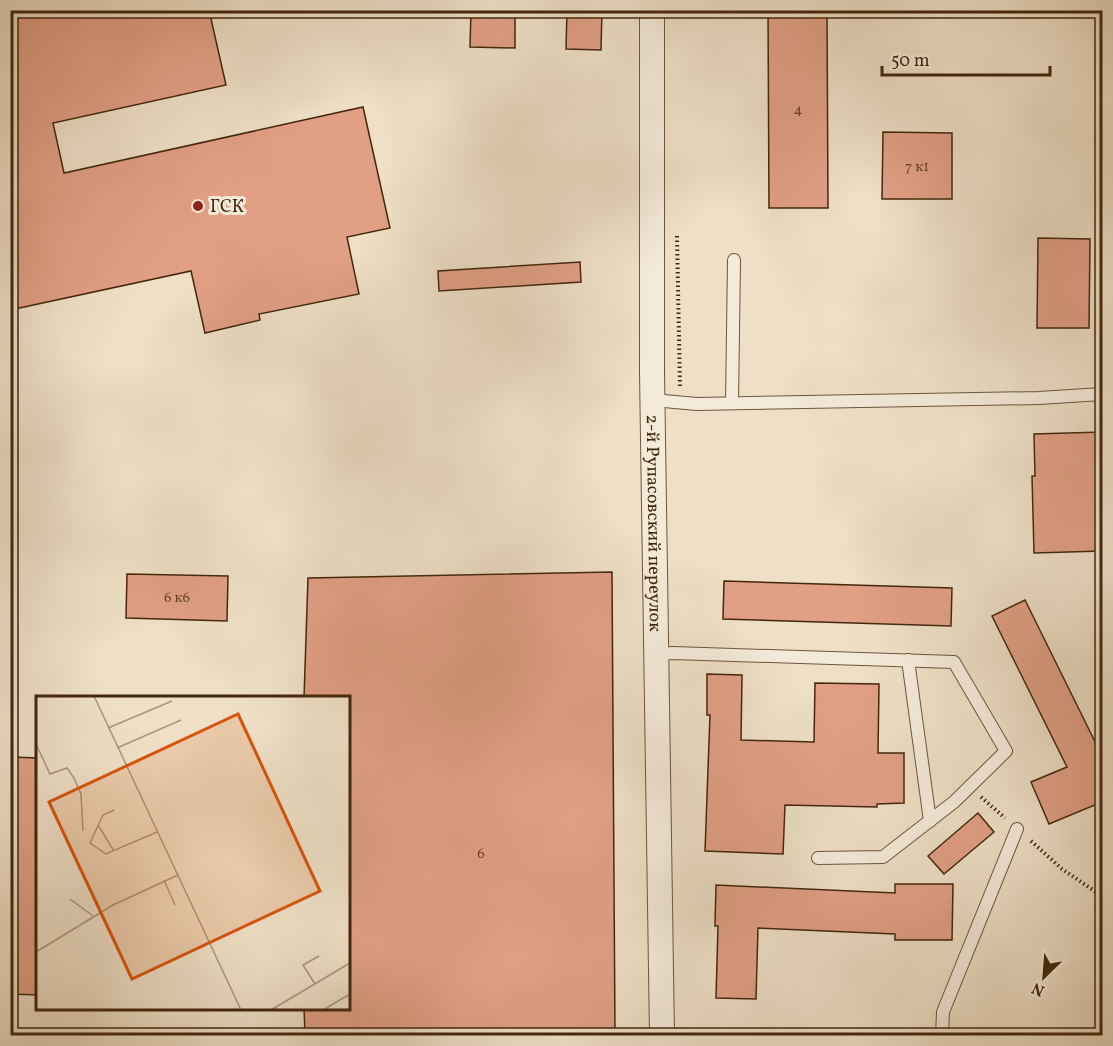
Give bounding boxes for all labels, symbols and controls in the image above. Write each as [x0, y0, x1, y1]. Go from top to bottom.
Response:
scale bar [882, 39, 1050, 77]
text: 50 m [891, 49, 930, 74]
house number: 4 [794, 100, 803, 121]
house number: 7 к1 [905, 157, 929, 178]
place label: ГСК [210, 195, 244, 220]
marker: ГСК [191, 199, 205, 213]
street label: 2-й Рупасовский переулок [639, 414, 667, 632]
house number: 6 к6 [164, 588, 190, 609]
inset map [36, 696, 350, 1010]
house number: 6 [477, 844, 485, 865]
north arrow [1014, 947, 1074, 1007]
text: N [1028, 976, 1048, 1001]

